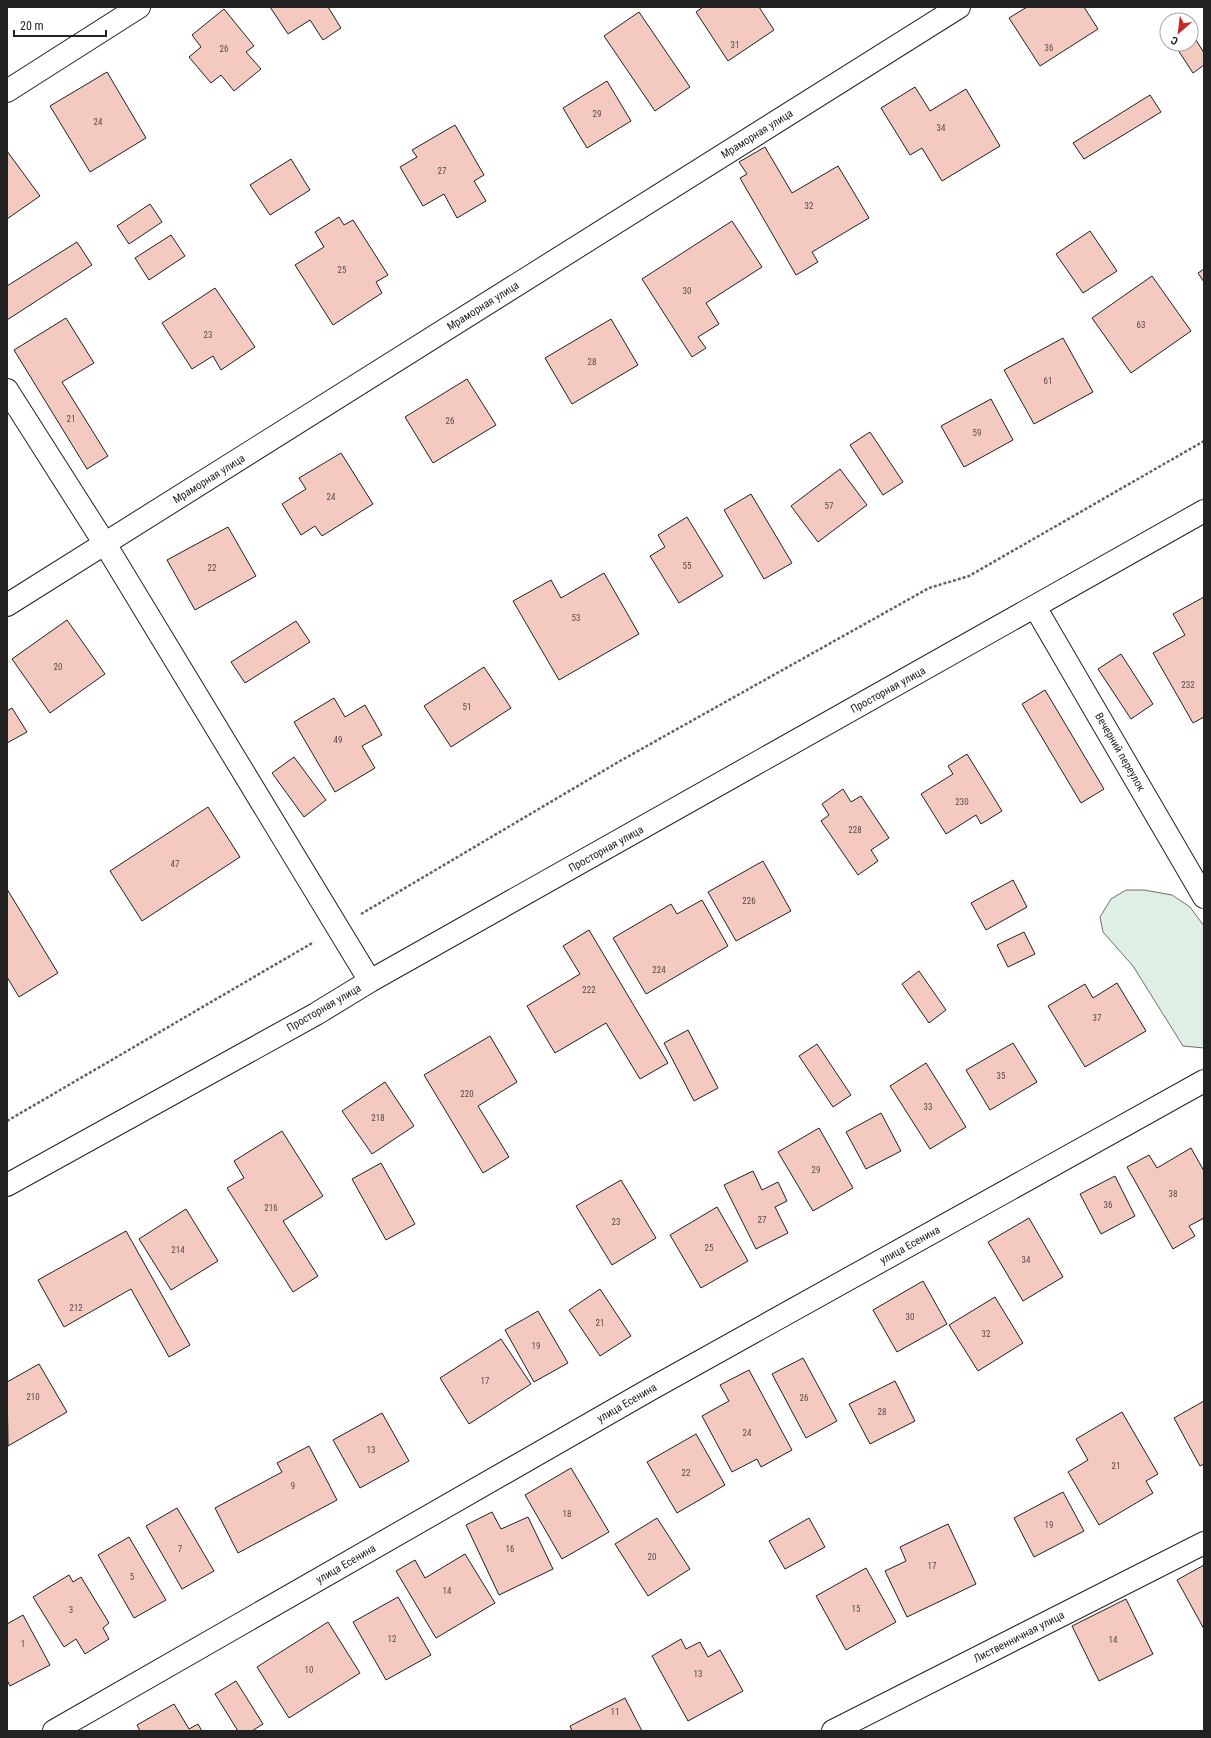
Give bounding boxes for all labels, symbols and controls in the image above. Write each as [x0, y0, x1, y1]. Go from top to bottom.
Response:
scale bar [14, 12, 106, 38]
north arrow [1159, 12, 1199, 52]
text: 20 m [20, 19, 44, 33]
text: С [1169, 33, 1180, 48]
house number: 31 [731, 40, 739, 50]
house number: 36 [1045, 43, 1053, 53]
house number: 26 [220, 44, 228, 54]
street label: Мраморная улица [719, 107, 795, 161]
house number: 29 [593, 109, 601, 119]
house number: 24 [94, 117, 103, 127]
house number: 34 [937, 123, 946, 133]
house number: 27 [438, 166, 447, 176]
house number: 32 [805, 201, 814, 211]
house number: 25 [338, 265, 347, 275]
street label: Мраморная улица [445, 279, 521, 333]
house number: 30 [683, 286, 691, 296]
house number: 63 [1137, 320, 1145, 330]
house number: 23 [204, 330, 212, 340]
house number: 28 [588, 357, 596, 367]
house number: 61 [1044, 376, 1052, 386]
house number: 21 [67, 414, 75, 424]
house number: 26 [446, 416, 454, 426]
house number: 59 [973, 428, 981, 438]
street label: Мраморная улица [171, 452, 247, 506]
house number: 24 [327, 492, 336, 502]
house number: 57 [825, 501, 834, 511]
house number: 55 [683, 561, 692, 571]
house number: 22 [208, 563, 217, 573]
house number: 53 [572, 613, 580, 623]
house number: 20 [54, 662, 62, 672]
street label: Просторная улица [848, 664, 928, 716]
house number: 232 [1181, 680, 1195, 690]
house number: 51 [463, 702, 471, 712]
street label: Вечерний переулок [1092, 710, 1148, 794]
house number: 49 [334, 735, 342, 745]
house number: 230 [955, 797, 969, 807]
street label: Просторная улица [566, 823, 646, 875]
house number: 228 [848, 825, 862, 835]
house number: 47 [171, 859, 180, 869]
house number: 226 [742, 896, 756, 906]
house number: 224 [652, 965, 666, 975]
street label: Просторная улица [285, 981, 363, 1035]
house number: 222 [582, 985, 596, 995]
house number: 37 [1093, 1013, 1102, 1023]
house number: 35 [997, 1071, 1006, 1081]
house number: 220 [460, 1089, 474, 1099]
house number: 33 [924, 1102, 932, 1112]
house number: 218 [371, 1113, 385, 1123]
house number: 29 [812, 1165, 820, 1175]
house number: 38 [1169, 1189, 1177, 1199]
house number: 36 [1104, 1200, 1112, 1210]
house number: 216 [264, 1203, 278, 1213]
house number: 27 [758, 1215, 767, 1225]
house number: 23 [612, 1217, 620, 1227]
street label: улица Есенина [878, 1223, 942, 1267]
house number: 25 [705, 1243, 714, 1253]
house number: 214 [171, 1245, 185, 1255]
house number: 34 [1022, 1255, 1031, 1265]
house number: 212 [69, 1303, 83, 1313]
house number: 30 [906, 1312, 914, 1322]
house number: 21 [596, 1318, 604, 1328]
house number: 32 [982, 1329, 991, 1339]
house number: 19 [532, 1341, 540, 1351]
house number: 17 [481, 1376, 490, 1386]
street label: улица Есенина [595, 1381, 659, 1425]
house number: 210 [26, 1392, 40, 1402]
house number: 26 [800, 1393, 808, 1403]
house number: 28 [878, 1407, 886, 1417]
house number: 24 [743, 1428, 752, 1438]
house number: 13 [367, 1445, 375, 1455]
house number: 21 [1112, 1461, 1120, 1471]
house number: 22 [682, 1468, 691, 1478]
house number: 9 [291, 1481, 295, 1491]
house number: 18 [563, 1509, 571, 1519]
house number: 19 [1045, 1520, 1053, 1530]
street label: улица Есенина [314, 1542, 378, 1586]
house number: 7 [178, 1544, 183, 1554]
house number: 16 [506, 1544, 514, 1554]
house number: 20 [648, 1552, 656, 1562]
house number: 17 [928, 1561, 937, 1571]
house number: 5 [130, 1572, 135, 1582]
house number: 14 [443, 1586, 452, 1596]
house number: 15 [852, 1604, 861, 1614]
house number: 3 [69, 1605, 73, 1615]
street label: Лиственничная улица [971, 1608, 1067, 1666]
house number: 12 [388, 1634, 397, 1644]
house number: 14 [1109, 1635, 1118, 1645]
house number: 1 [21, 1639, 25, 1649]
house number: 10 [305, 1665, 313, 1675]
house number: 13 [694, 1669, 702, 1679]
house number: 11 [611, 1707, 619, 1717]

